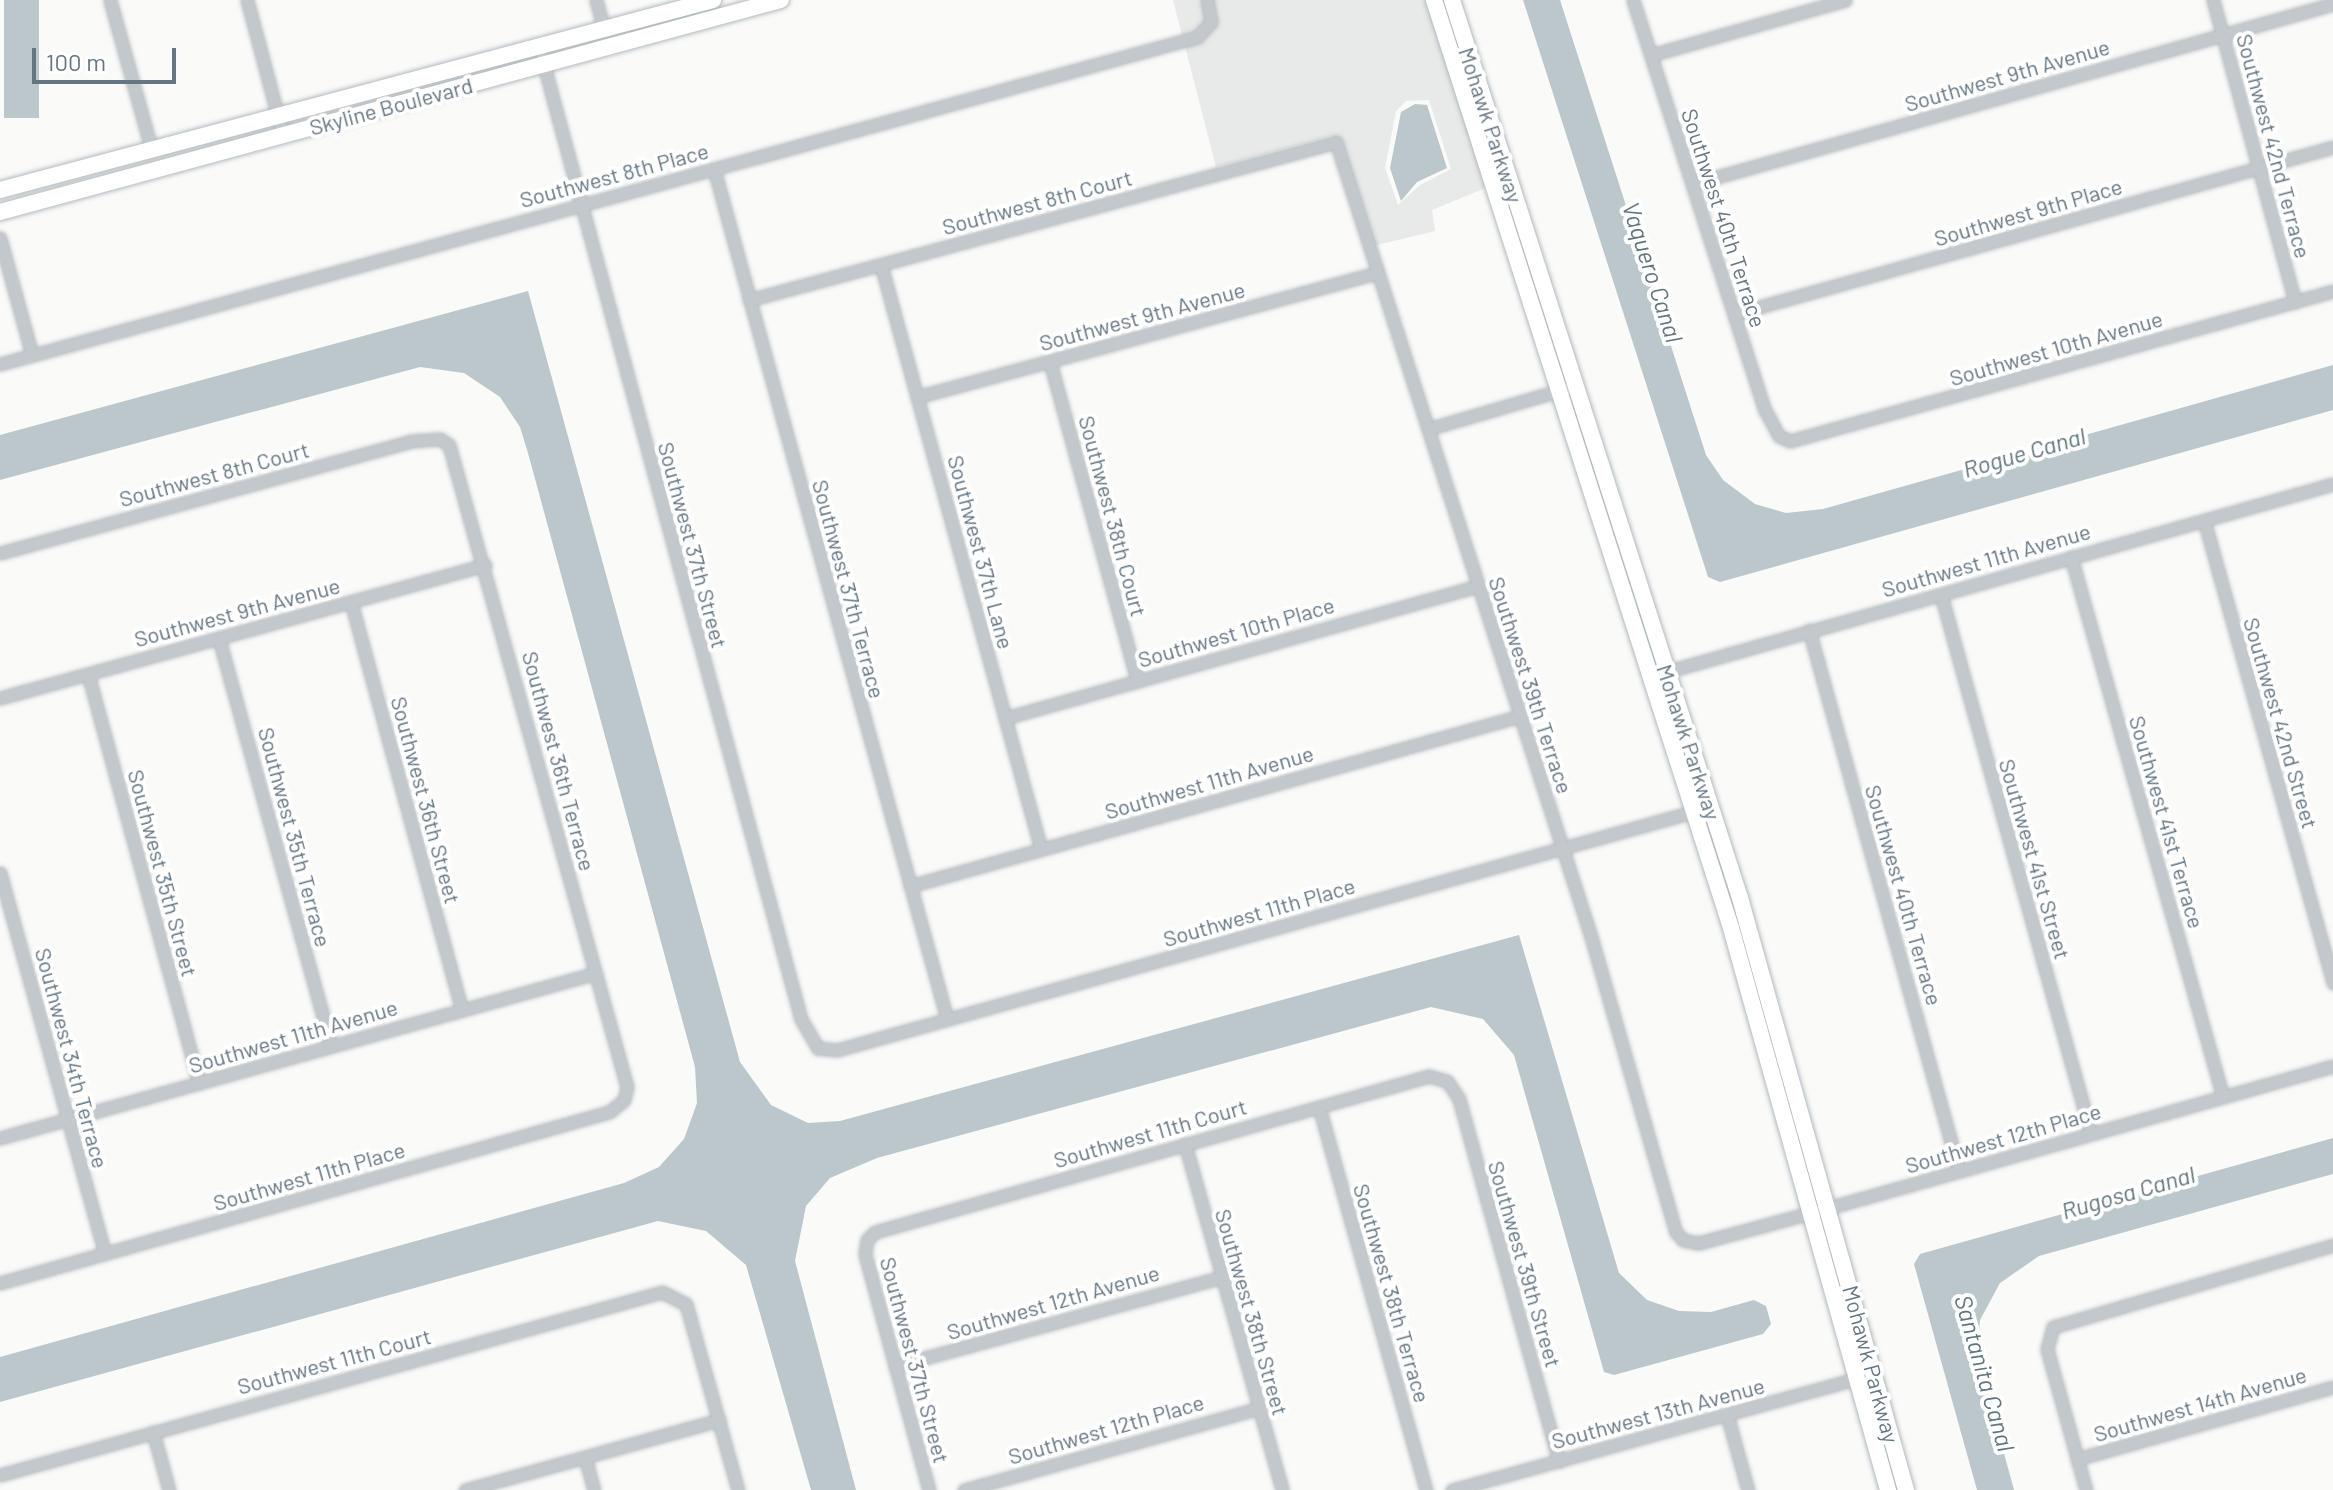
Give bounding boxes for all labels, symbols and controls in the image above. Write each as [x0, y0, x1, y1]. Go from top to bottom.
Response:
street label: Southwest 42nd Terrace [2231, 31, 2317, 261]
scale bar [36, 32, 180, 82]
street label: Southwest 9th Avenue [1902, 33, 2112, 117]
street label: Mohawk Parkway [1453, 44, 1529, 206]
text: 100 m [46, 47, 106, 76]
street label: Skyline Boulevard [306, 72, 476, 140]
street label: Southwest 40th Terrace [1676, 105, 1772, 331]
street label: Southwest 8th Place [517, 137, 711, 213]
street label: Southwest 8th Court [939, 164, 1135, 240]
street label: Southwest 9th Place [1931, 173, 2125, 251]
water label: Vaquero Canal [1617, 198, 1689, 346]
street label: Southwest 9th Avenue [1036, 276, 1248, 356]
street label: Southwest 10th Avenue [1946, 305, 2166, 391]
street label: Southwest 38th Court [1073, 413, 1153, 619]
water label: Rogue Canal [1959, 421, 2089, 483]
street label: Southwest 8th Court [116, 436, 312, 512]
street label: Southwest 37th Street [653, 439, 733, 651]
street label: Southwest 37th Lane [942, 452, 1020, 652]
street label: Southwest 37th Terrace [807, 477, 891, 701]
street label: Southwest 11th Avenue [1879, 518, 2093, 602]
street label: Southwest 9th Avenue [131, 572, 343, 652]
street label: Southwest 39th Terrace [1483, 573, 1579, 797]
street label: Southwest 10th Place [1135, 591, 1337, 673]
street label: Southwest 42nd Street [2238, 614, 2324, 832]
street label: Southwest 36th Terrace [517, 648, 601, 874]
street label: Mohawk Parkway [1651, 661, 1727, 823]
street label: Southwest 36th Street [386, 694, 466, 906]
street label: Southwest 41st Terrace [2124, 713, 2210, 931]
street label: Southwest 35th Terrace [253, 724, 337, 950]
street label: Southwest 11th Avenue [1102, 740, 1316, 824]
street label: Southwest 41st Street [1994, 756, 2076, 962]
street label: Southwest 35th Street [123, 767, 203, 979]
street label: Southwest 40th Terrace [1860, 782, 1948, 1008]
street label: Southwest 11th Place [1160, 872, 1358, 952]
street label: Southwest 34th Terrace [30, 945, 114, 1171]
street label: Southwest 11th Avenue [186, 994, 400, 1078]
street label: Southwest 11th Court [1050, 1093, 1250, 1173]
street label: Southwest 12th Place [1902, 1097, 2104, 1179]
street label: Southwest 11th Place [210, 1136, 408, 1216]
street label: Southwest 39th Street [1483, 1158, 1567, 1370]
water label: Rugosa Canal [2058, 1159, 2198, 1225]
street label: Southwest 38th Terrace [1348, 1181, 1436, 1405]
street label: Southwest 38th Street [1210, 1206, 1294, 1418]
street label: Southwest 37th Street [875, 1254, 955, 1466]
street label: Southwest 12th Avenue [944, 1259, 1162, 1345]
street label: Mohawk Parkway [1837, 1282, 1905, 1446]
water label: Santanita Canal [1949, 1292, 2021, 1454]
street label: Southwest 11th Court [234, 1322, 434, 1400]
street label: Southwest 14th Avenue [2090, 1361, 2310, 1447]
street label: Southwest 13th Avenue [1549, 1372, 1767, 1454]
street label: Southwest 12th Place [1005, 1388, 1207, 1470]

